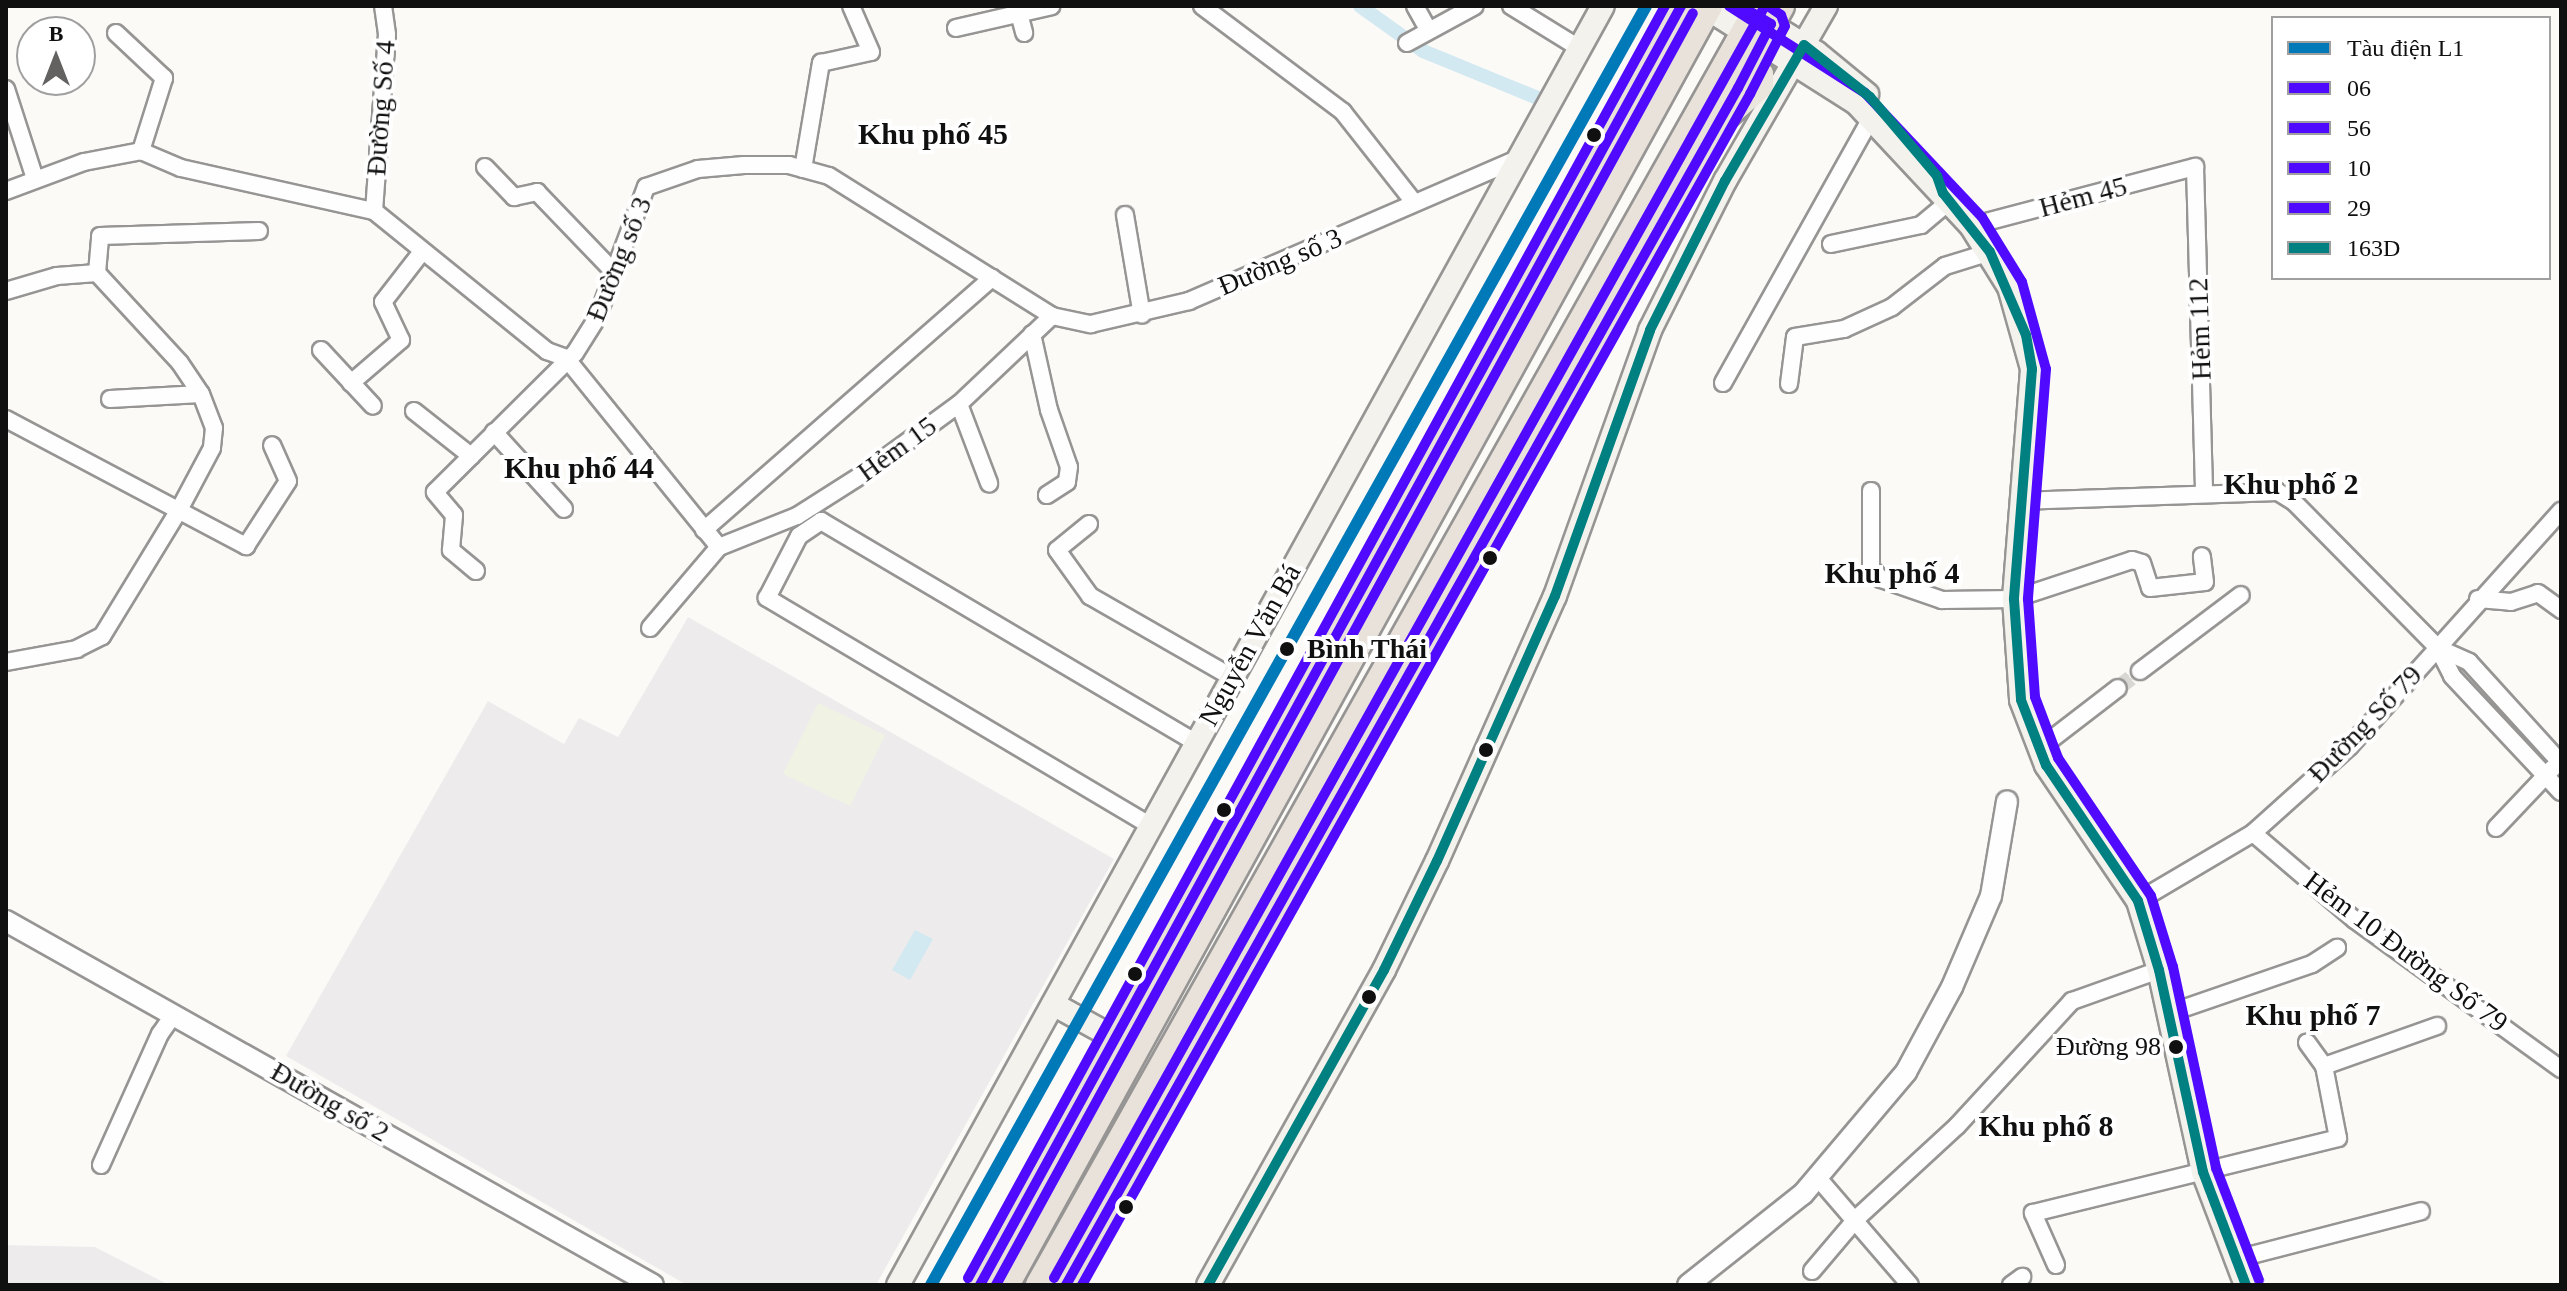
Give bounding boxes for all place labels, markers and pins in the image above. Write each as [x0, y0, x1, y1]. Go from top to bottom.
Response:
unlabelled marker [1586, 127, 1602, 143]
unlabelled marker [1482, 550, 1498, 566]
place label: Bình Thái [1307, 632, 1428, 666]
marker: Bình Thái [1274, 636, 1300, 662]
unlabelled marker [1478, 742, 1494, 758]
unlabelled marker [1216, 802, 1232, 818]
unlabelled marker [1127, 966, 1143, 982]
unlabelled marker [1361, 989, 1377, 1005]
place label: Đường 98 [2056, 1031, 2161, 1063]
marker: Đường 98 [2168, 1039, 2184, 1055]
unlabelled marker [1118, 1199, 1134, 1215]

